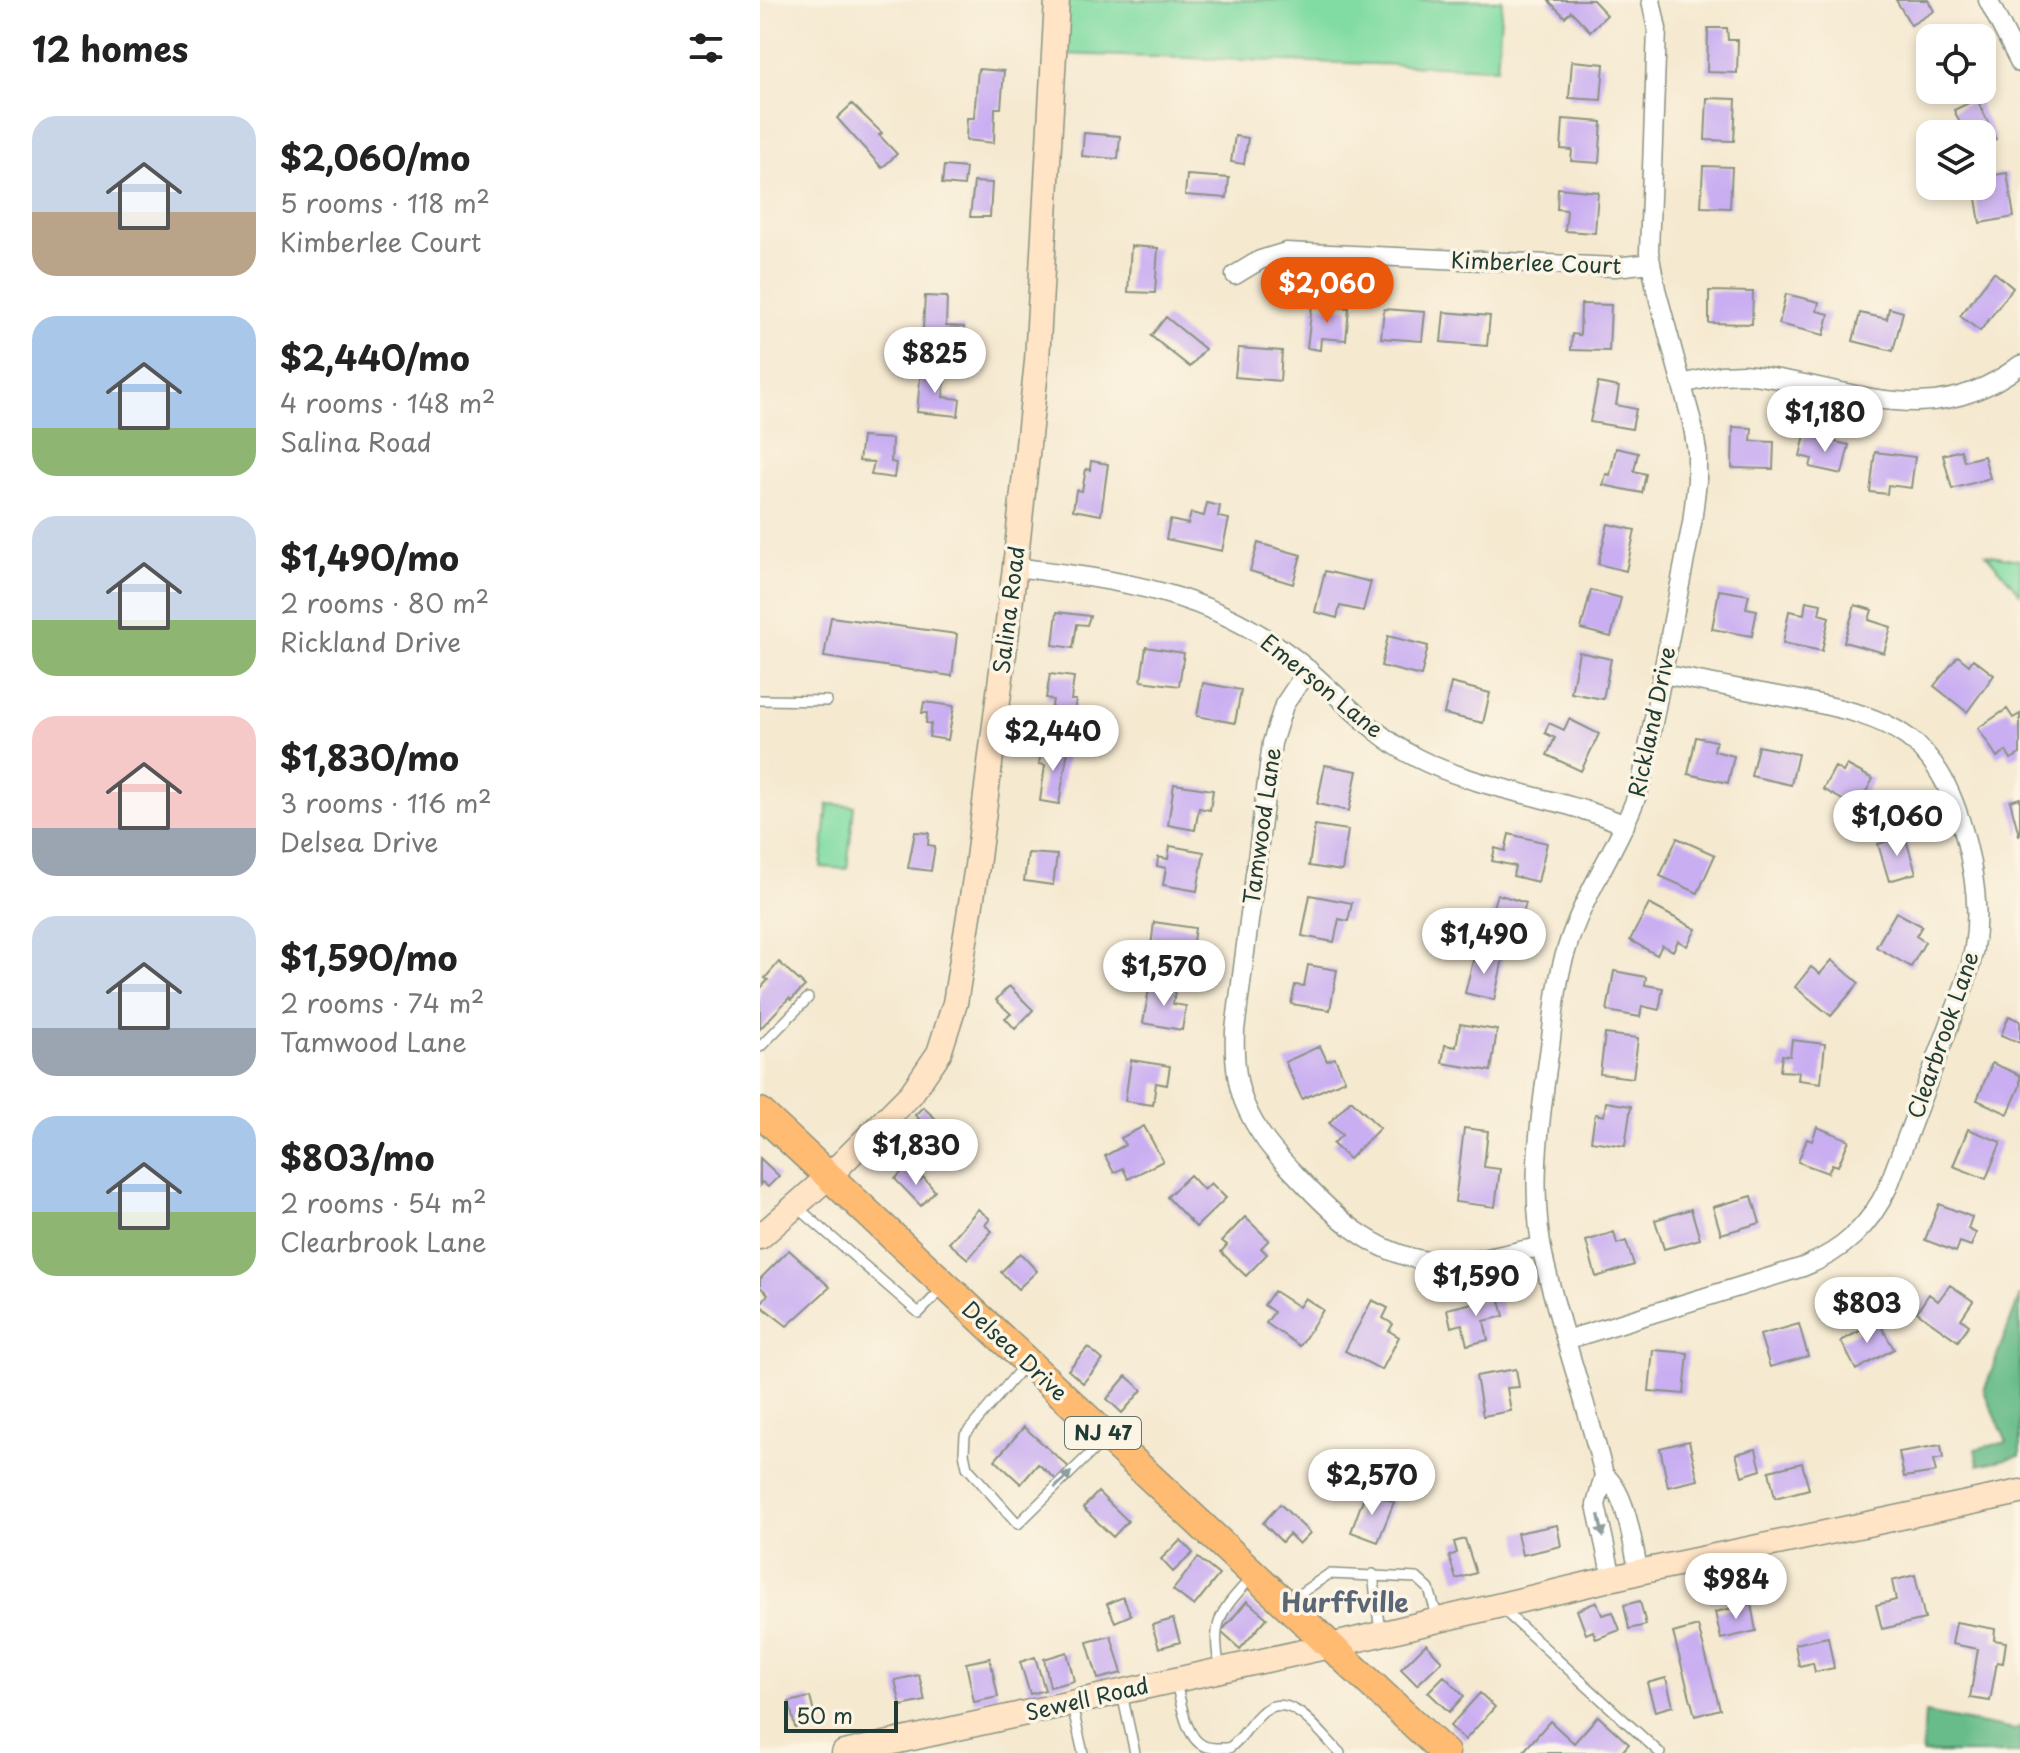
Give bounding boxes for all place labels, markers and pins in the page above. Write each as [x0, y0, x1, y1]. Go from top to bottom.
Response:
pin: $2,060 [1262, 257, 1392, 325]
pin: $825 [888, 327, 982, 395]
pin: $1,180 [1760, 386, 1890, 454]
pin: $2,440 [988, 705, 1118, 773]
pin: $1,060 [1832, 790, 1962, 858]
pin: $1,490 [1419, 908, 1549, 976]
pin: $1,570 [1099, 940, 1229, 1008]
pin: $1,830 [851, 1119, 981, 1187]
pin: $1,590 [1411, 1250, 1541, 1318]
pin: $803 [1820, 1277, 1914, 1345]
pin: $2,570 [1307, 1449, 1437, 1517]
pin: $984 [1689, 1553, 1783, 1621]

